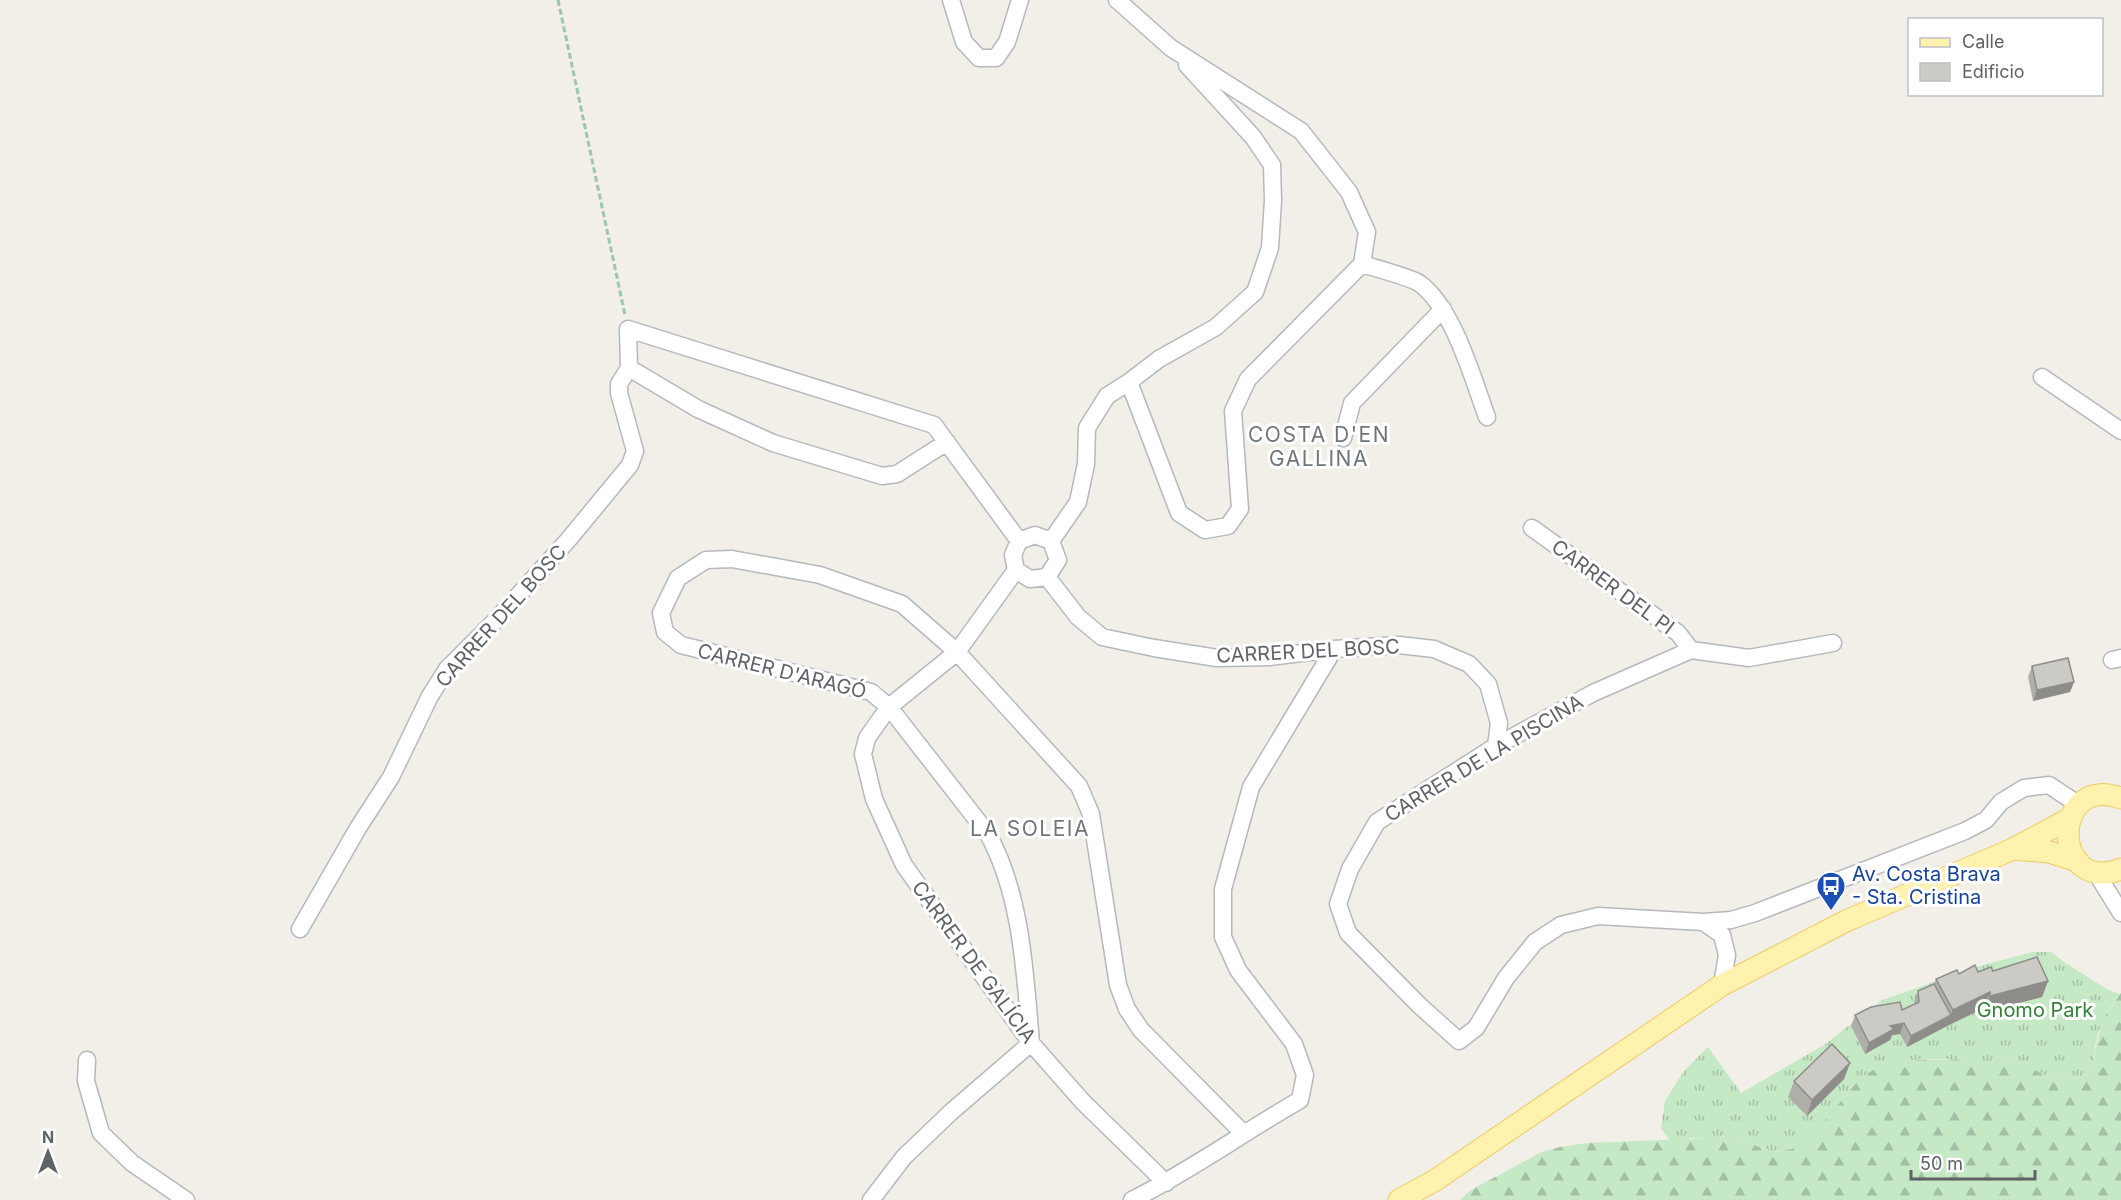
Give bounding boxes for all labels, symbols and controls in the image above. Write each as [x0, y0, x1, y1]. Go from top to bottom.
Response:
legend [1908, 18, 2103, 96]
text: Calle [1962, 31, 2004, 52]
text: Edificio [1962, 61, 2025, 82]
district label: COSTA D'EN GALLINA [1248, 422, 1390, 471]
street label: CARRER DEL PI [1547, 534, 1679, 640]
street label: CARRER DEL BOSC [431, 540, 571, 692]
street label: CARRER DEL BOSC [1216, 634, 1400, 668]
street label: CARRER D'ARAGÓ [695, 637, 869, 704]
street label: CARRER DE LA PISCINA [1381, 689, 1588, 827]
district label: LA SOLEIA [970, 816, 1090, 841]
place label: Av. Costa Brava - Sta. Cristina [1852, 862, 2001, 909]
bus stop icon: Av. Costa Brava - Sta. Cristina [1815, 870, 1847, 912]
street label: CARRER DE GALÍCIA [907, 875, 1042, 1048]
park label: Gnomo Park [1977, 998, 2093, 1022]
north arrow [18, 1122, 78, 1182]
text: N [42, 1127, 54, 1147]
scale bar [1911, 1143, 2036, 1181]
text: 50 m [1920, 1153, 1963, 1174]

